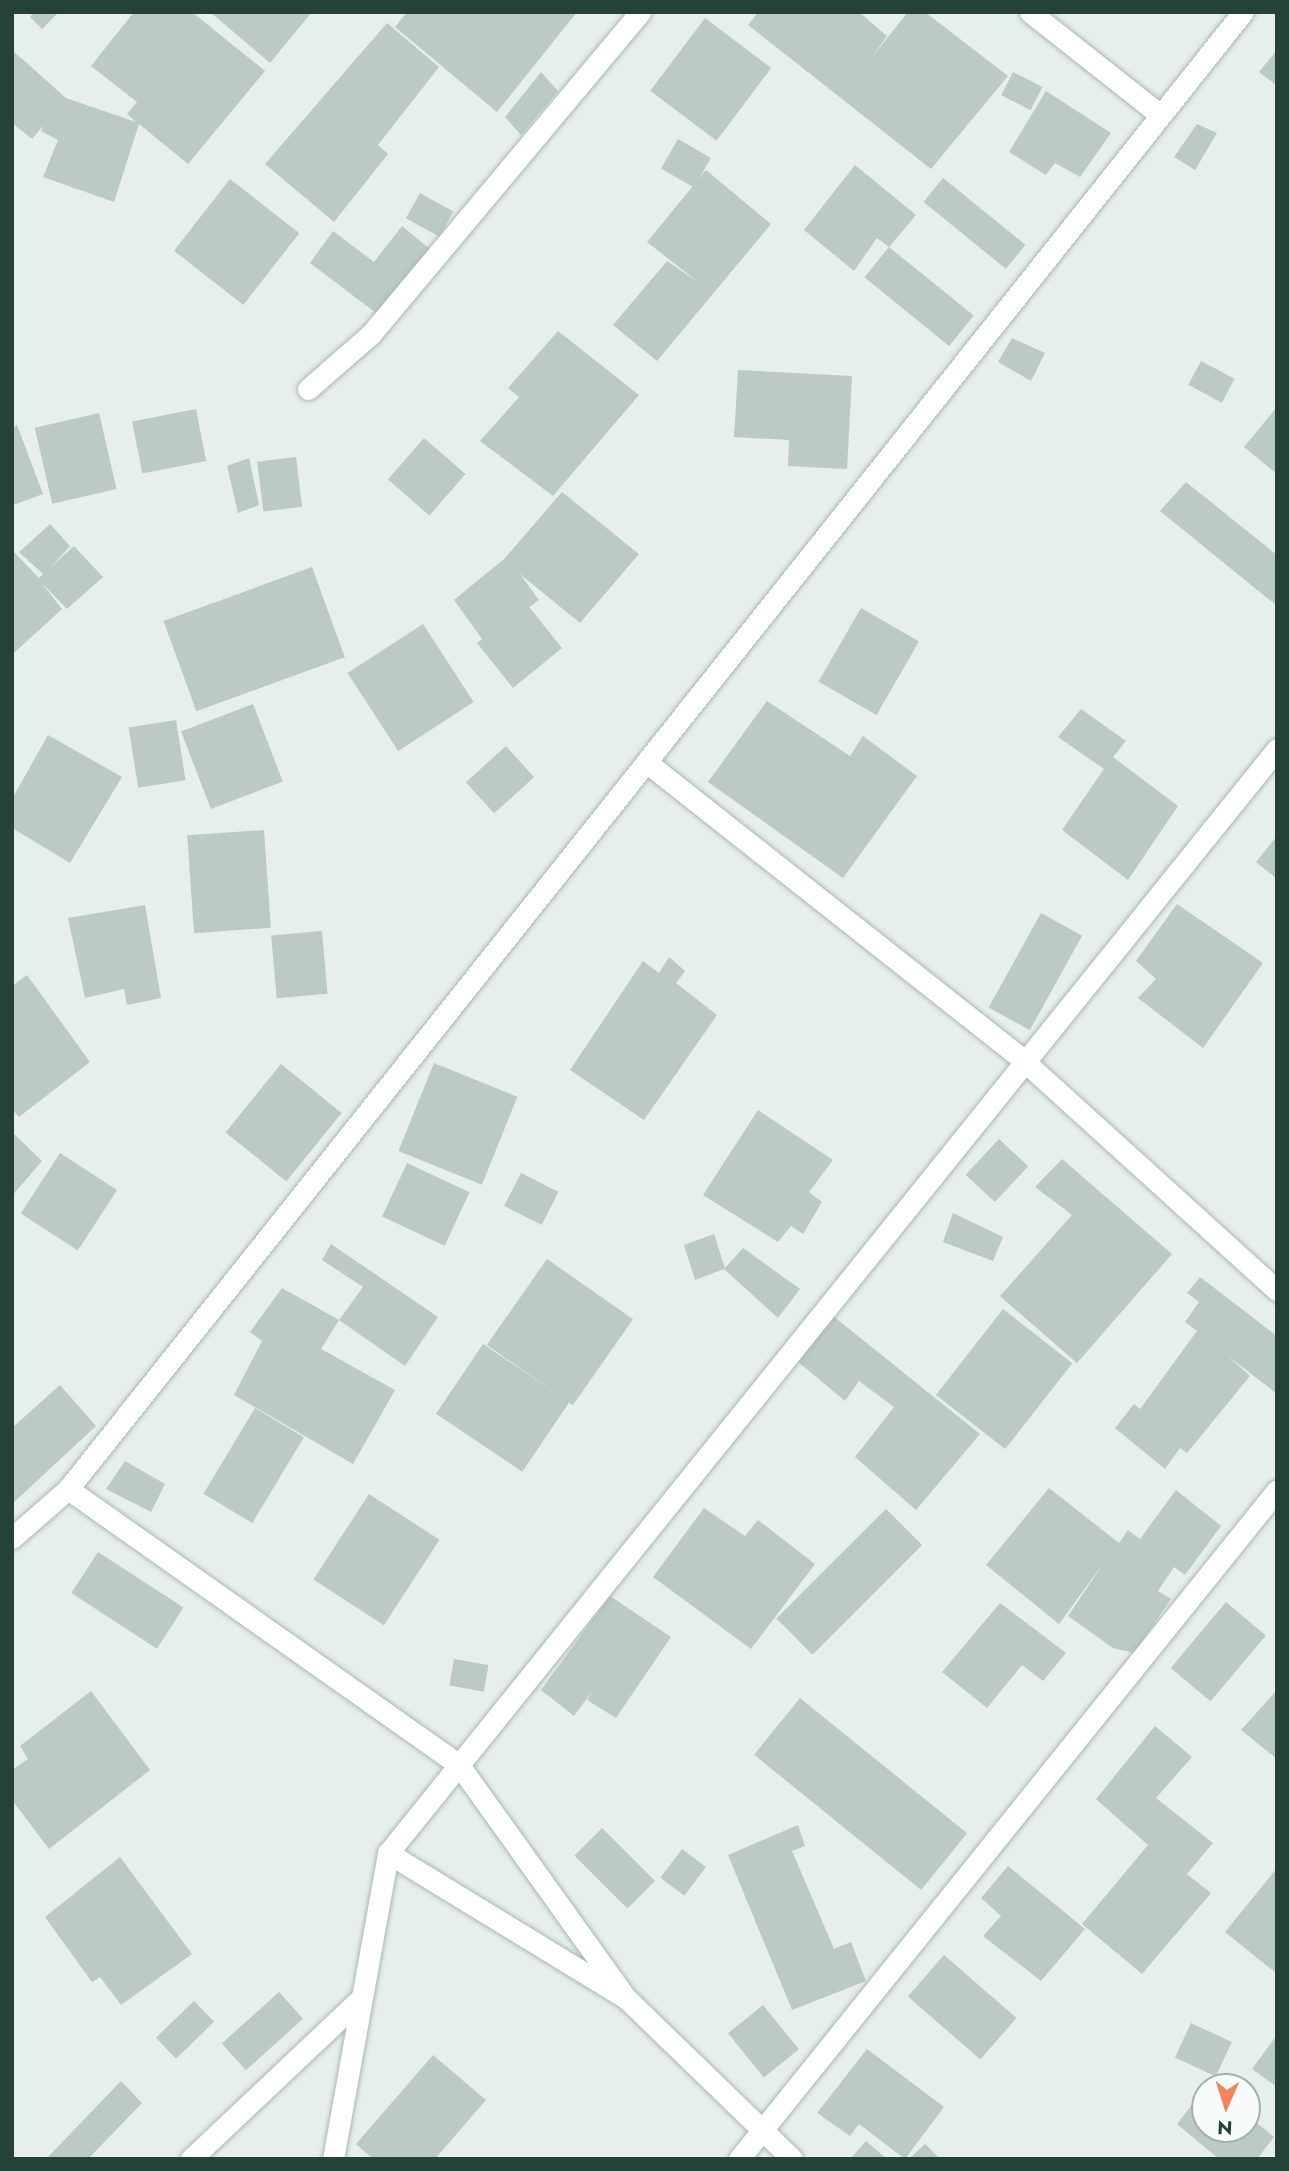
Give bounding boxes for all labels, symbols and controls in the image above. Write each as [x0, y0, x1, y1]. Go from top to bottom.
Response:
north arrow [1191, 2073, 1261, 2143]
text: N [1217, 2114, 1233, 2141]

